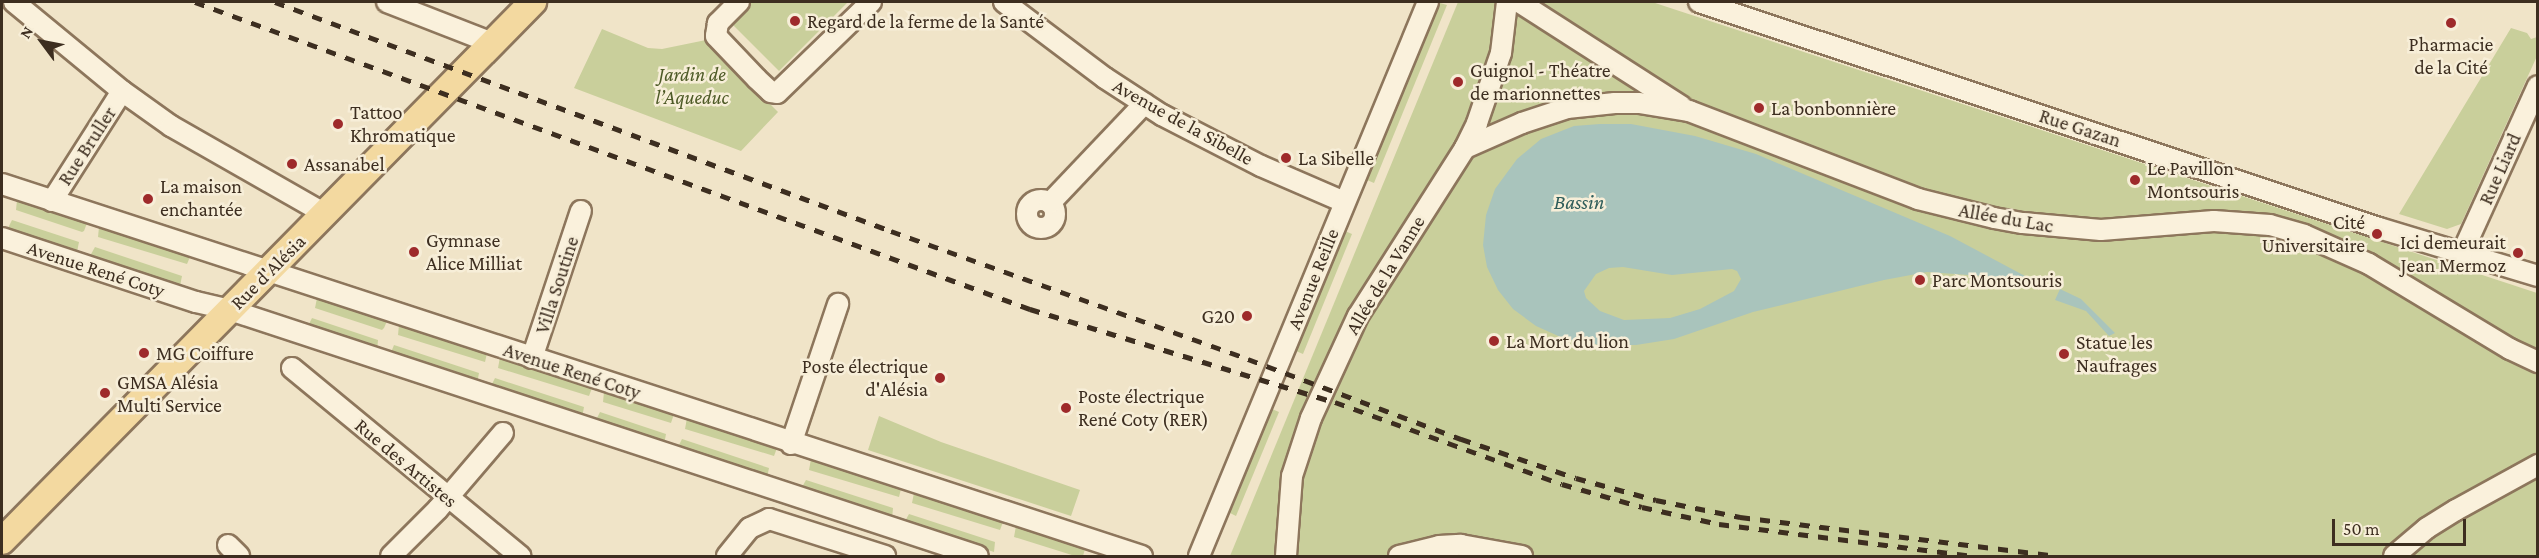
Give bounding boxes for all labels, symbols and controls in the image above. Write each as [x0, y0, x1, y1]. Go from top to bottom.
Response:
place label: Regard de la ferme de la Santé [807, 9, 1044, 33]
north arrow [12, 12, 72, 72]
marker: Regard de la ferme de la Santé [788, 14, 802, 28]
marker: Pharmacie de la Cité [2444, 16, 2458, 30]
text: N [16, 23, 36, 41]
place label: Pharmacie de la Cité [2409, 33, 2493, 80]
place label: Guignol - Théatre de marionnettes [1470, 58, 1611, 105]
park label: Jardin de l’Aqueduc [656, 63, 728, 110]
street label: Avenue de la Sibelle [1109, 73, 1257, 171]
marker: Guignol - Théatre de marionnettes [1451, 75, 1465, 89]
place label: La bonbonnière [1771, 96, 1896, 120]
place label: Tattoo Khromatique [350, 100, 456, 147]
marker: La bonbonnière [1752, 101, 1766, 115]
street label: Rue Bruller [53, 102, 121, 190]
street label: Rue Gazan [2036, 104, 2124, 152]
marker: Tattoo Khromatique [331, 117, 345, 131]
street label: Rue Liard [2474, 130, 2526, 208]
place label: La Sibelle [1298, 146, 1374, 170]
marker: La Sibelle [1279, 151, 1293, 165]
place label: Assanabel [304, 152, 385, 176]
place label: Le Pavillon Montsouris [2147, 156, 2239, 203]
marker: Assanabel [285, 157, 299, 171]
marker: Le Pavillon Montsouris [2128, 173, 2142, 187]
place label: La maison enchantée [160, 175, 243, 222]
water label: Bassin [1554, 189, 1604, 215]
marker: La maison enchantée [141, 192, 155, 206]
street label: Allée du Lac [1957, 198, 2055, 238]
place label: Cité Universitaire [2262, 210, 2365, 257]
street label: Allée de la Vanne [1340, 211, 1430, 339]
street label: Avenue Reille [1282, 225, 1344, 333]
marker: Cité Universitaire [2370, 227, 2384, 241]
place label: Gymnase Alice Milliat [426, 228, 522, 275]
street label: Rue d'Alésia [225, 229, 311, 315]
place label: Ici demeurait Jean Mermoz [2400, 230, 2506, 277]
street label: Villa Soutine [530, 233, 584, 337]
street label: Avenue René Coty [24, 236, 168, 302]
marker: Gymnase Alice Milliat [407, 245, 421, 259]
marker: Ici demeurait Jean Mermoz [2511, 246, 2525, 260]
place label: Parc Montsouris [1932, 268, 2062, 292]
marker: Parc Montsouris [1913, 273, 1927, 287]
place label: G20 [1202, 304, 1235, 328]
marker: G20 [1240, 309, 1254, 323]
place label: La Mort du lion [1506, 329, 1629, 353]
place label: Statue les Naufrages [2076, 330, 2157, 377]
marker: La Mort du lion [1487, 334, 1501, 348]
street label: Avenue René Coty [500, 338, 644, 404]
place label: MG Coiffure [156, 341, 254, 365]
marker: MG Coiffure [137, 346, 151, 360]
marker: Statue les Naufrages [2057, 347, 2071, 361]
place label: Poste électrique d'Alésia [802, 354, 928, 401]
place label: GMSA Alésia Multi Service [117, 370, 222, 417]
marker: Poste électrique d'Alésia [933, 371, 947, 385]
place label: Poste électrique René Coty (RER) [1078, 384, 1209, 431]
marker: GMSA Alésia Multi Service [98, 386, 112, 400]
marker: Poste électrique René Coty (RER) [1059, 401, 1073, 415]
street label: Rue des Artistes [350, 413, 462, 513]
scale bar [2335, 507, 2468, 545]
text: 50 m [2343, 519, 2380, 539]

